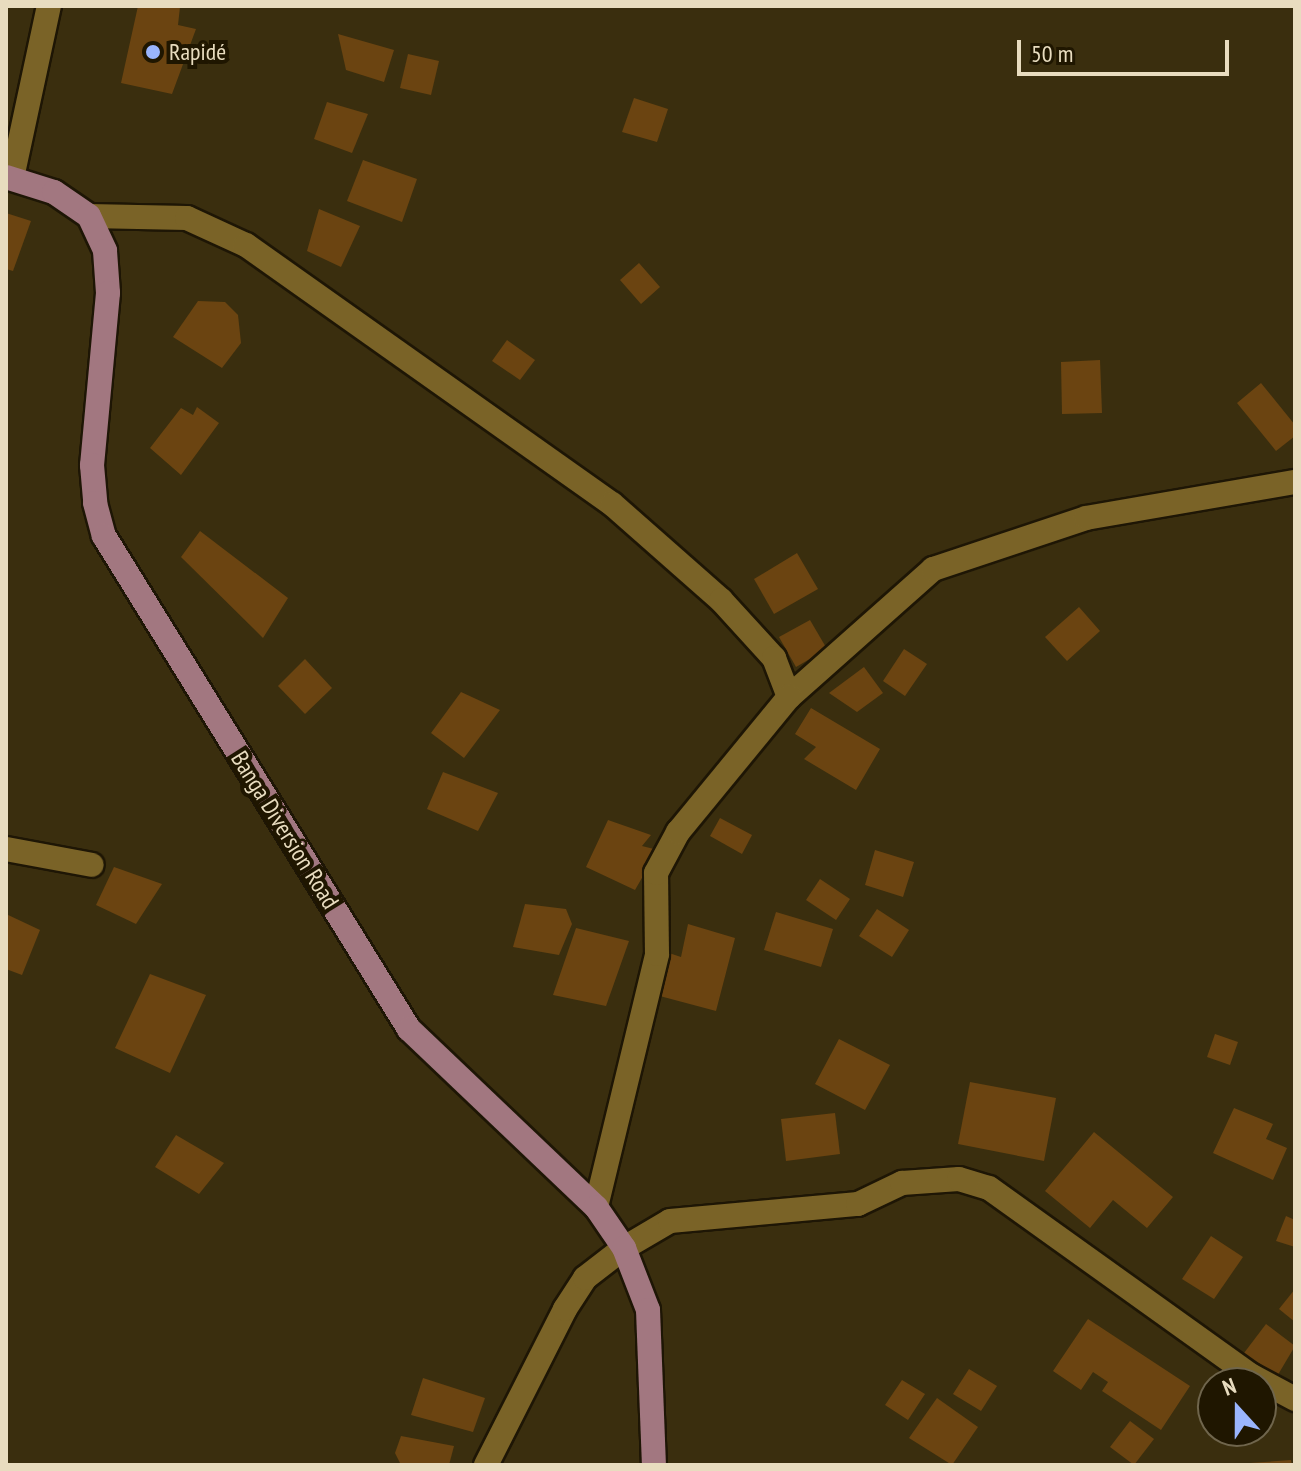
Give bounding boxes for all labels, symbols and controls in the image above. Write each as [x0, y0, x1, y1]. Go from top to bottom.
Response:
scale bar [1021, 24, 1233, 74]
place label: Rapidé [169, 38, 226, 66]
text: 50 m [1031, 38, 1073, 69]
marker: Rapidé [144, 43, 162, 61]
street label: Banga Diversion Road [225, 746, 345, 914]
north arrow [1197, 1367, 1277, 1447]
text: N [1219, 1371, 1240, 1402]

